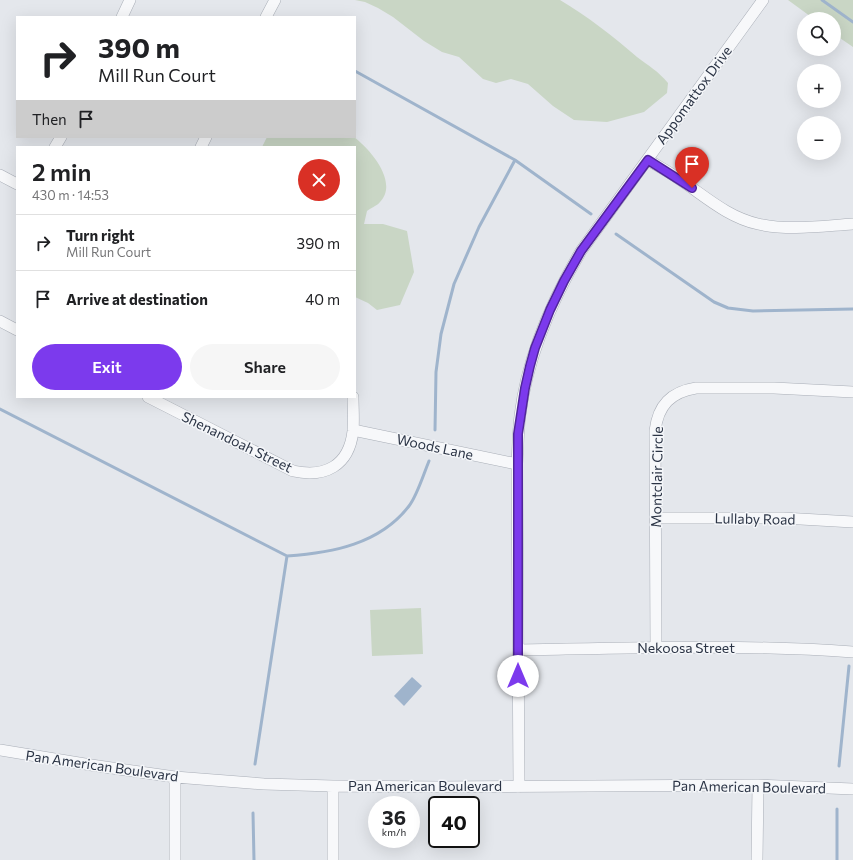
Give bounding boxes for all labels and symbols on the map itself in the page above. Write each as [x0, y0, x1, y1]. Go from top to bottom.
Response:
street label: Appomattox Drive [652, 42, 735, 147]
pin [675, 147, 709, 188]
street label: Shenandoah Street [179, 407, 296, 476]
street label: Montclair Circle [647, 426, 666, 528]
street label: Woods Lane [395, 430, 475, 463]
street label: Lullaby Road [714, 509, 796, 528]
street label: Nekoosa Street [637, 639, 735, 656]
position arrow [497, 655, 539, 697]
street label: Pan American Boulevard [25, 746, 180, 785]
street label: Pan American Boulevard [348, 777, 502, 794]
street label: Pan American Boulevard [672, 777, 826, 796]
speed limit sign: 40 [428, 796, 480, 848]

